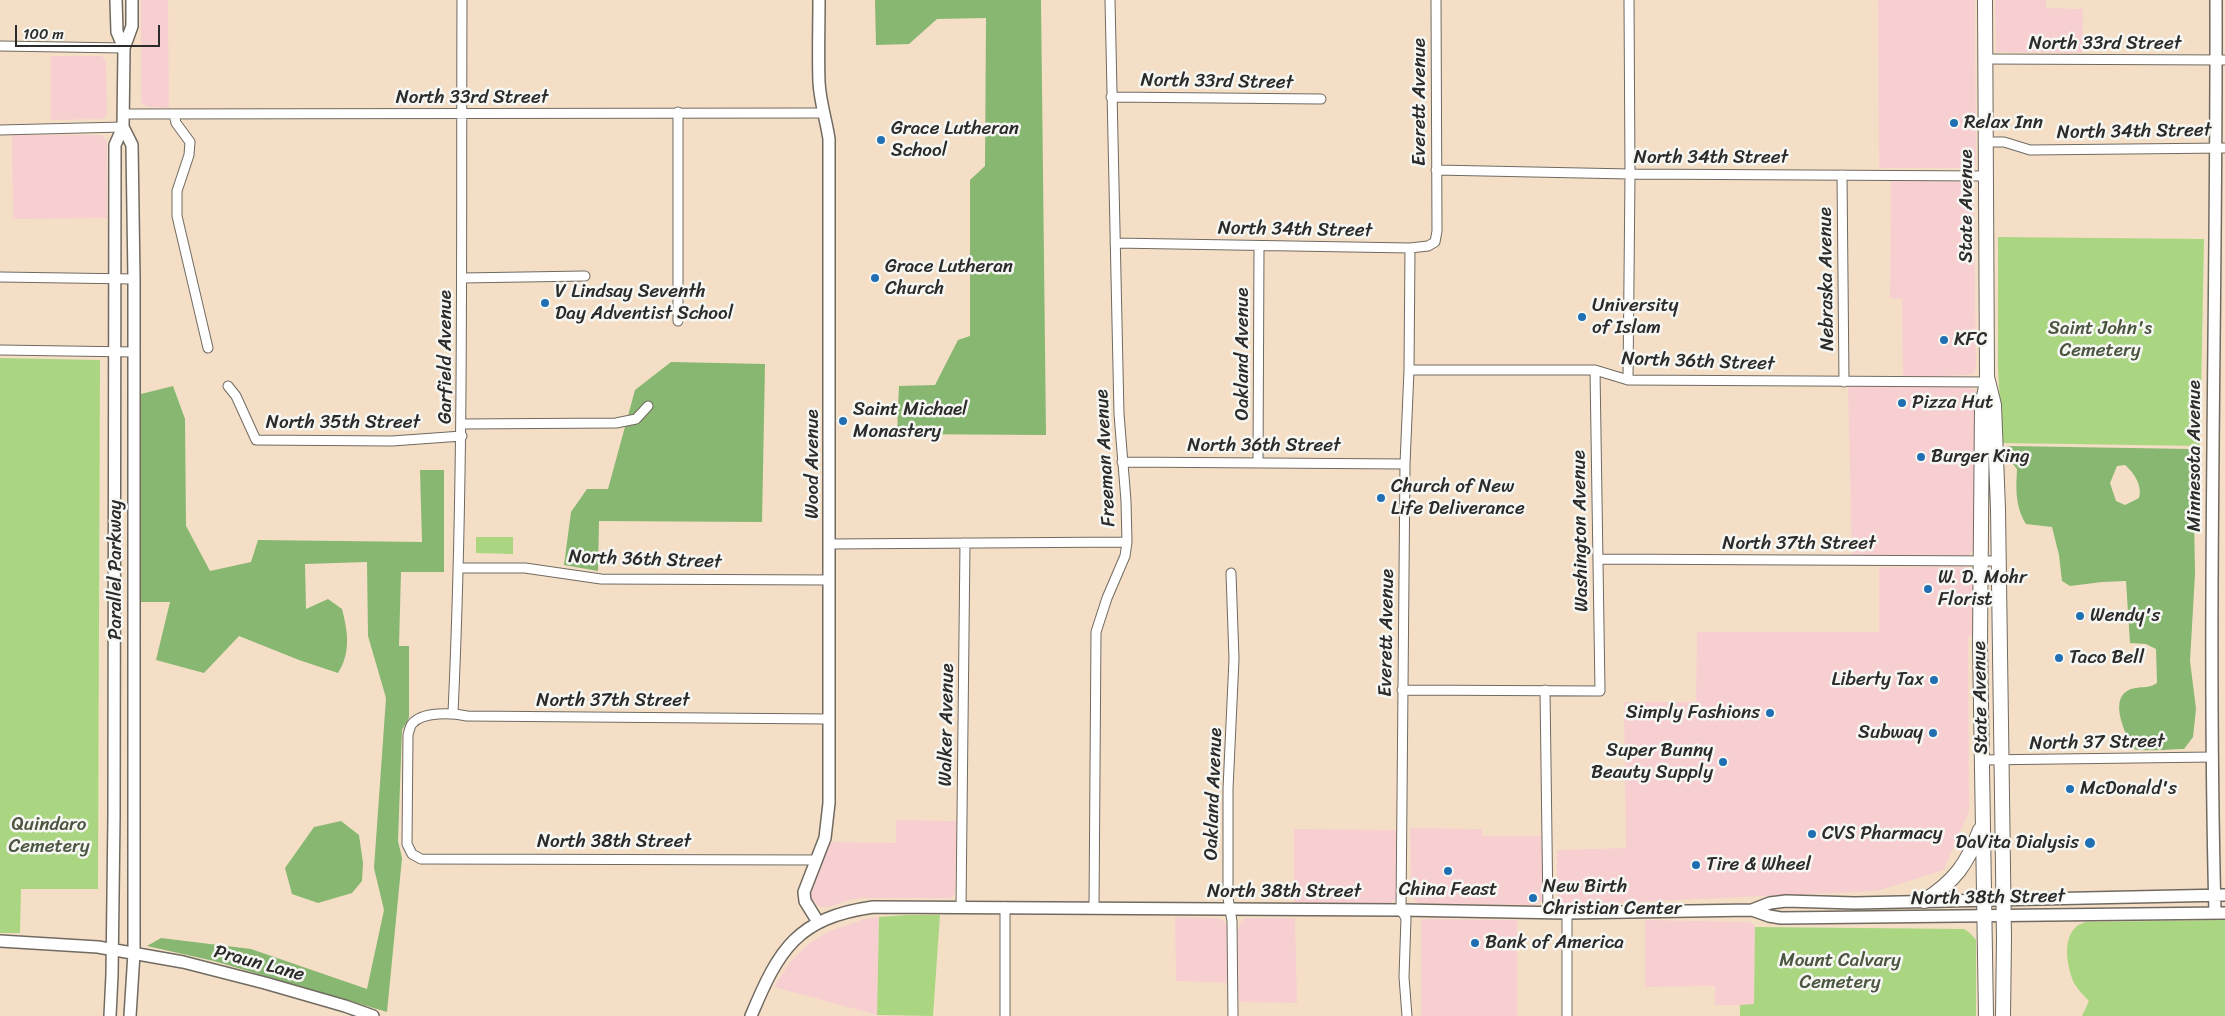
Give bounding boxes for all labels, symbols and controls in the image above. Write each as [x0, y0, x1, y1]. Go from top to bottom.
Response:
scale bar [18, 15, 162, 47]
text: 100 m [23, 21, 64, 47]
street label: North 33rd Street [2029, 33, 2181, 55]
street label: Everett Avenue [1409, 38, 1431, 166]
street label: North 33rd Street [1140, 69, 1294, 95]
street label: North 33rd Street [396, 87, 548, 109]
place label: Relax Inn [1964, 112, 2043, 134]
marker: Relax Inn [1948, 117, 1960, 129]
place label: Grace Lutheran School [891, 118, 1019, 162]
street label: North 34th Street [2057, 119, 2211, 145]
marker: Grace Lutheran School [875, 134, 887, 146]
street label: North 34th Street [1634, 147, 1788, 169]
street label: State Avenue [1956, 149, 1978, 263]
street label: Nebraska Avenue [1814, 207, 1840, 351]
street label: North 34th Street [1218, 217, 1372, 243]
place label: Grace Lutheran Church [885, 256, 1013, 300]
marker: Grace Lutheran Church [869, 272, 881, 284]
place label: V Lindsay Seventh Day Adventist School [555, 281, 733, 325]
street label: Oakland Avenue [1232, 288, 1254, 420]
street label: Garfield Avenue [435, 290, 457, 424]
place label: University of Islam [1592, 295, 1678, 339]
marker: V Lindsay Seventh Day Adventist School [539, 297, 551, 309]
marker: University of Islam [1576, 311, 1588, 323]
park label: Saint John's Cemetery [2048, 318, 2152, 362]
place label: KFC [1954, 329, 1987, 351]
marker: KFC [1938, 334, 1950, 346]
street label: North 36th Street [1621, 348, 1775, 376]
street label: Minnesota Avenue [2184, 380, 2206, 532]
street label: Freeman Avenue [1091, 389, 1121, 527]
place label: Pizza Hut [1912, 392, 1993, 414]
marker: Pizza Hut [1896, 397, 1908, 409]
place label: Saint Michael Monastery [853, 399, 967, 443]
street label: Wood Avenue [802, 409, 824, 519]
street label: North 35th Street [266, 412, 420, 434]
marker: Saint Michael Monastery [837, 415, 849, 427]
street label: North 36th Street [1187, 435, 1341, 457]
place label: Burger King [1931, 446, 2030, 468]
street label: Washington Avenue [1568, 450, 1594, 612]
marker: Burger King [1915, 451, 1927, 463]
place label: Church of New Life Deliverance [1391, 476, 1525, 520]
marker: Church of New Life Deliverance [1375, 492, 1387, 504]
street label: Parallel Parkway [105, 500, 127, 640]
street label: North 37th Street [1722, 533, 1876, 555]
street label: North 36th Street [568, 546, 722, 574]
place label: W. D. Mohr Florist [1938, 567, 2027, 611]
street label: Everett Avenue [1374, 569, 1400, 697]
marker: W. D. Mohr Florist [1922, 583, 1934, 595]
place label: Wendy's [2090, 605, 2160, 627]
marker: Wendy's [2074, 610, 2086, 622]
street label: State Avenue [1969, 641, 1993, 755]
place label: Taco Bell [2069, 647, 2144, 669]
marker: Taco Bell [2053, 652, 2065, 664]
street label: Walker Avenue [935, 663, 959, 787]
place label: Liberty Tax [1831, 669, 1924, 691]
marker: Liberty Tax [1928, 674, 1940, 686]
street label: North 37th Street [536, 690, 690, 712]
place label: Simply Fashions [1626, 702, 1760, 724]
marker: Simply Fashions [1764, 707, 1776, 719]
place label: Subway [1858, 722, 1923, 744]
street label: Oakland Avenue [1200, 727, 1228, 861]
marker: Subway [1927, 727, 1939, 739]
street label: North 37 Street [2029, 730, 2165, 756]
place label: Super Bunny Beauty Supply [1591, 740, 1713, 784]
marker: Super Bunny Beauty Supply [1717, 756, 1729, 768]
place label: McDonald's [2080, 778, 2177, 800]
marker: McDonald's [2064, 783, 2076, 795]
park label: Quindaro Cemetery [8, 814, 90, 858]
place label: CVS Pharmacy [1822, 823, 1943, 845]
marker: CVS Pharmacy [1806, 828, 1818, 840]
street label: North 38th Street [537, 831, 691, 853]
place label: DaVita Dialysis [1956, 832, 2079, 854]
marker: DaVita Dialysis [2083, 836, 2097, 850]
place label: Tire & Wheel [1706, 854, 1811, 876]
marker: Tire & Wheel [1690, 859, 1702, 871]
marker: China Feast [1442, 865, 1454, 877]
place label: New Birth Christian Center [1543, 876, 1682, 920]
place label: China Feast [1399, 879, 1497, 901]
street label: North 38th Street [1207, 881, 1361, 903]
street label: North 38th Street [1911, 885, 2065, 911]
marker: New Birth Christian Center [1527, 892, 1539, 904]
place label: Bank of America [1485, 932, 1624, 954]
marker: Bank of America [1469, 937, 1481, 949]
street label: Praun Lane [211, 941, 307, 987]
park label: Mount Calvary Cemetery [1779, 950, 1901, 994]

